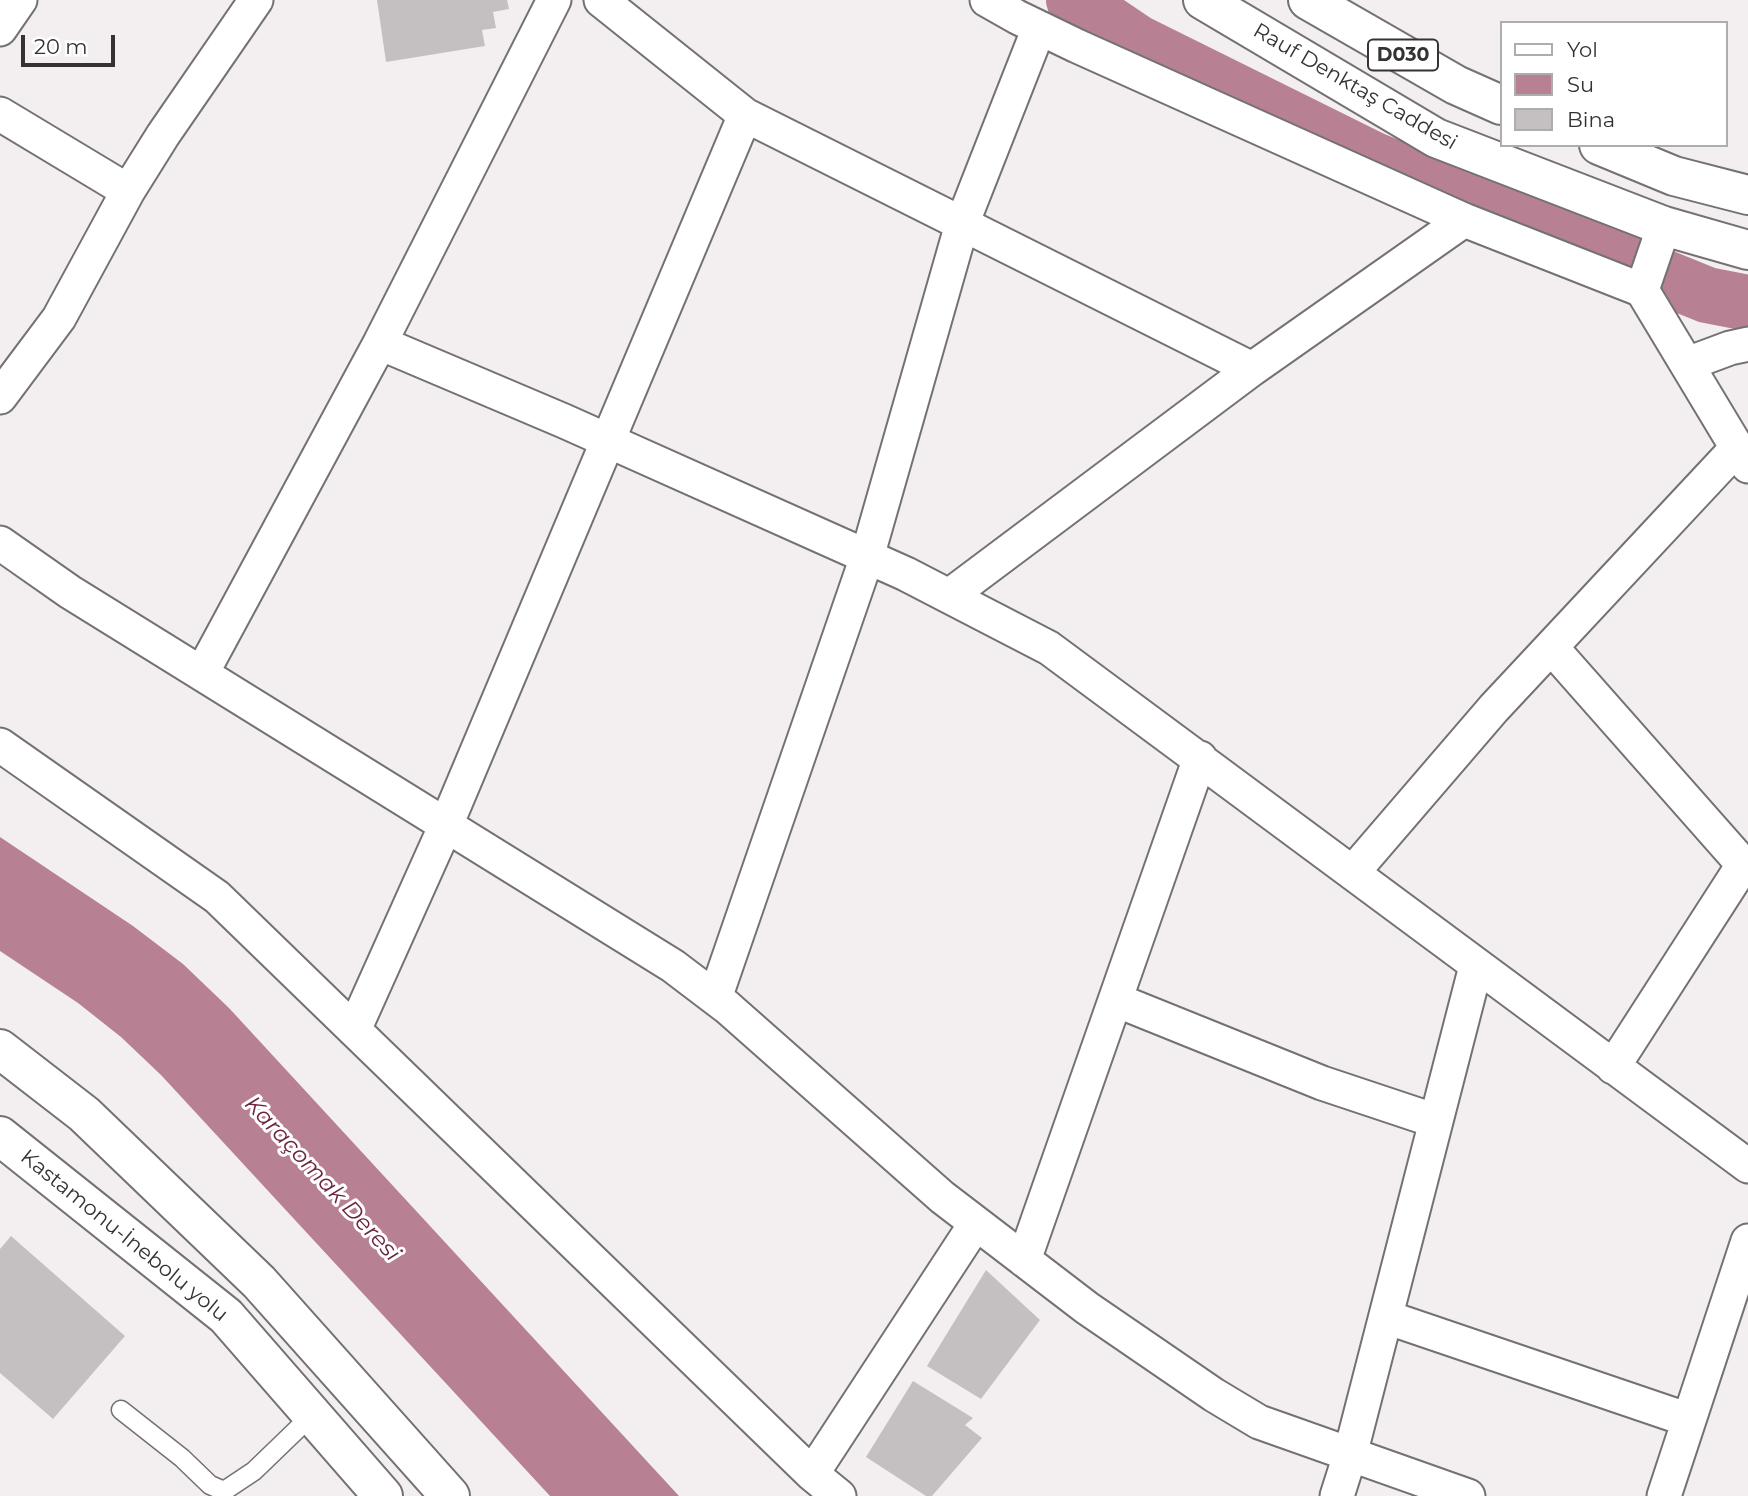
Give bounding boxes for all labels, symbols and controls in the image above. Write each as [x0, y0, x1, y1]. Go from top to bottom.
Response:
street label: Rauf Denktaş Caddesi [1248, 18, 1462, 156]
scale bar [24, 21, 119, 65]
legend [1500, 21, 1727, 147]
text: 20 m [34, 34, 88, 59]
text: Yol [1567, 37, 1598, 62]
road number: D030 [1368, 40, 1438, 70]
text: Su [1567, 72, 1594, 97]
text: Bina [1567, 107, 1615, 132]
water label: Karaçomak Deresi [238, 1091, 406, 1267]
street label: Kastamonu-İnebolu yolu [15, 1145, 233, 1327]

